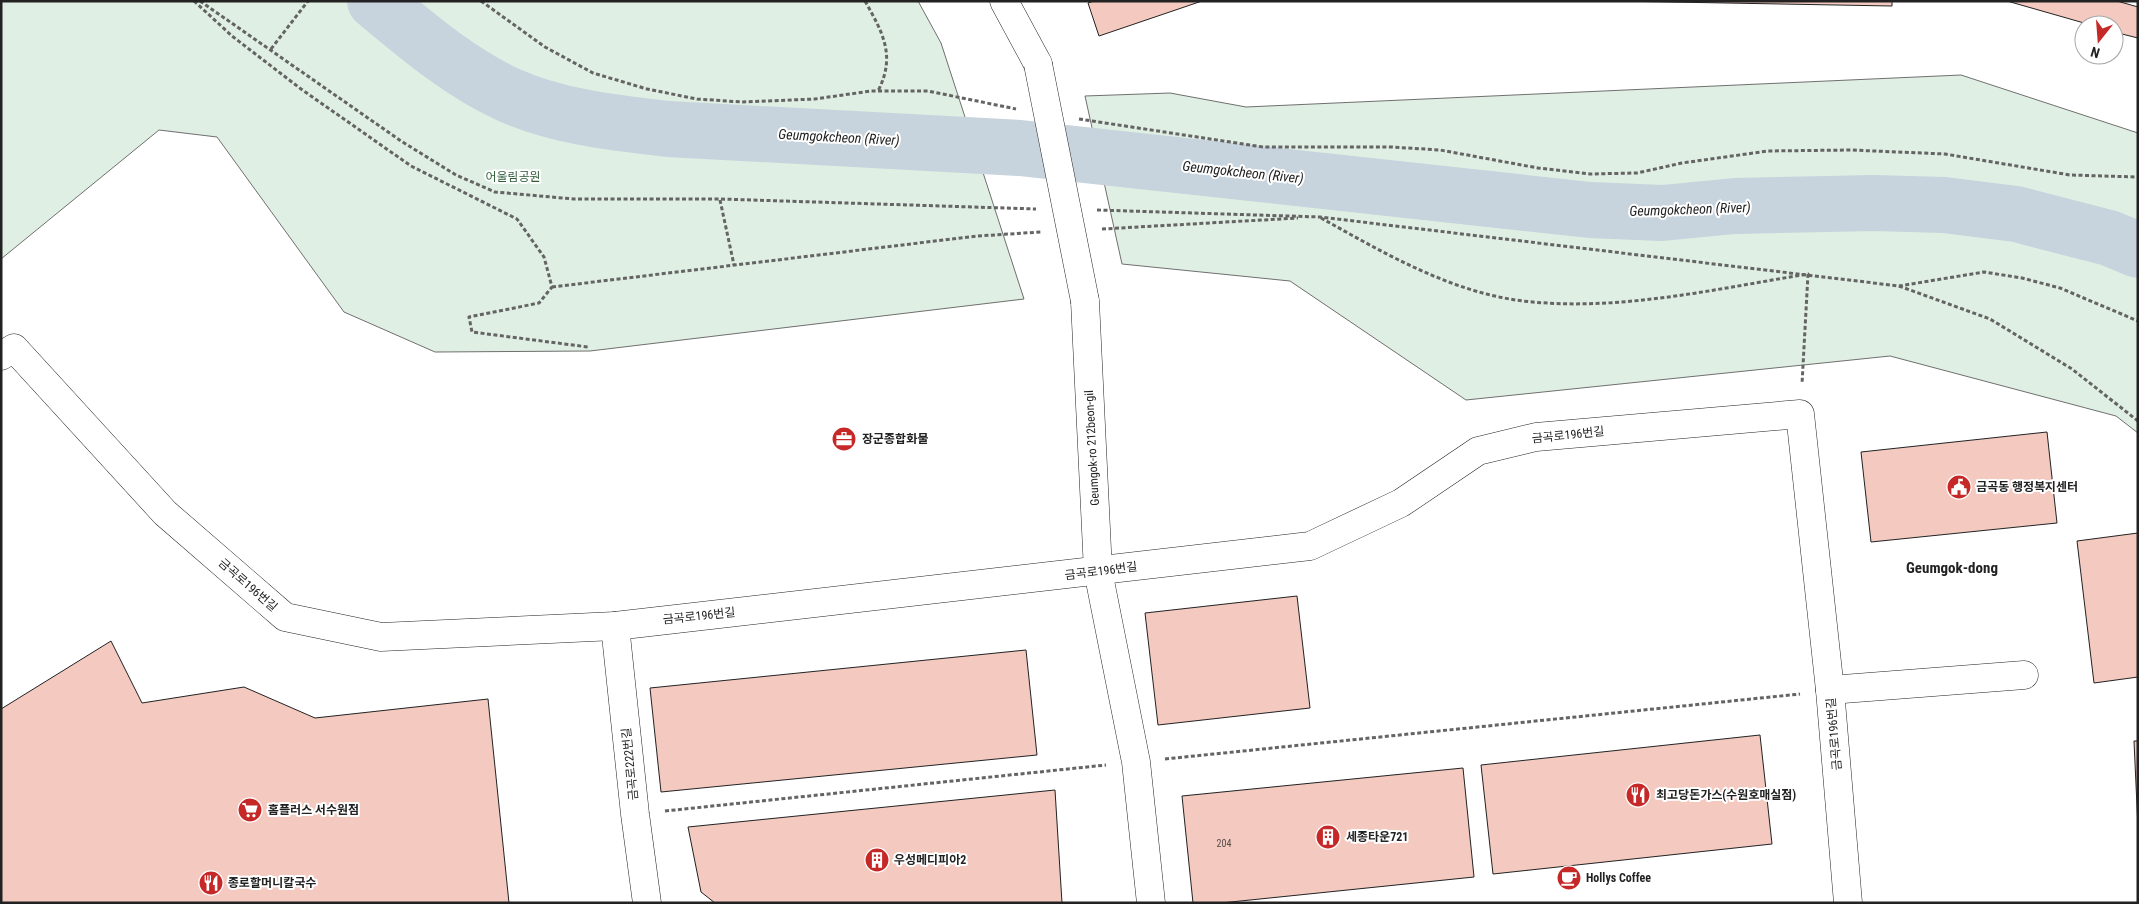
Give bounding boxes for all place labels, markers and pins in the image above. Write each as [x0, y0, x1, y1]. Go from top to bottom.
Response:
office icon: 장군종합화물 [831, 426, 857, 452]
place label: 장군종합화물 [862, 432, 928, 446]
public building icon: 금곡동 행정복지센터 [1946, 474, 1972, 500]
place label: 금곡동 행정복지센터 [1976, 480, 2078, 494]
restaurant icon: 최고당돈가스(수원호매실점) [1625, 782, 1651, 808]
place label: 최고당돈가스(수원호매실점) [1656, 788, 1796, 802]
supermarket icon: 홈플러스 서수원점 [237, 797, 263, 823]
place label: 홈플러스 서수원점 [268, 803, 359, 817]
building icon: 세종타운721 [1315, 824, 1341, 850]
place label: 세종타운721 [1346, 830, 1408, 844]
building icon: 우성메디피아2 [864, 847, 890, 873]
place label: 우성메디피아2 [894, 853, 966, 867]
cafe icon: Hollys Coffee [1556, 865, 1582, 891]
restaurant icon: 종로할머니칼국수 [198, 870, 224, 896]
place label: Hollys Coffee [1586, 871, 1651, 885]
place label: 종로할머니칼국수 [228, 876, 316, 890]

